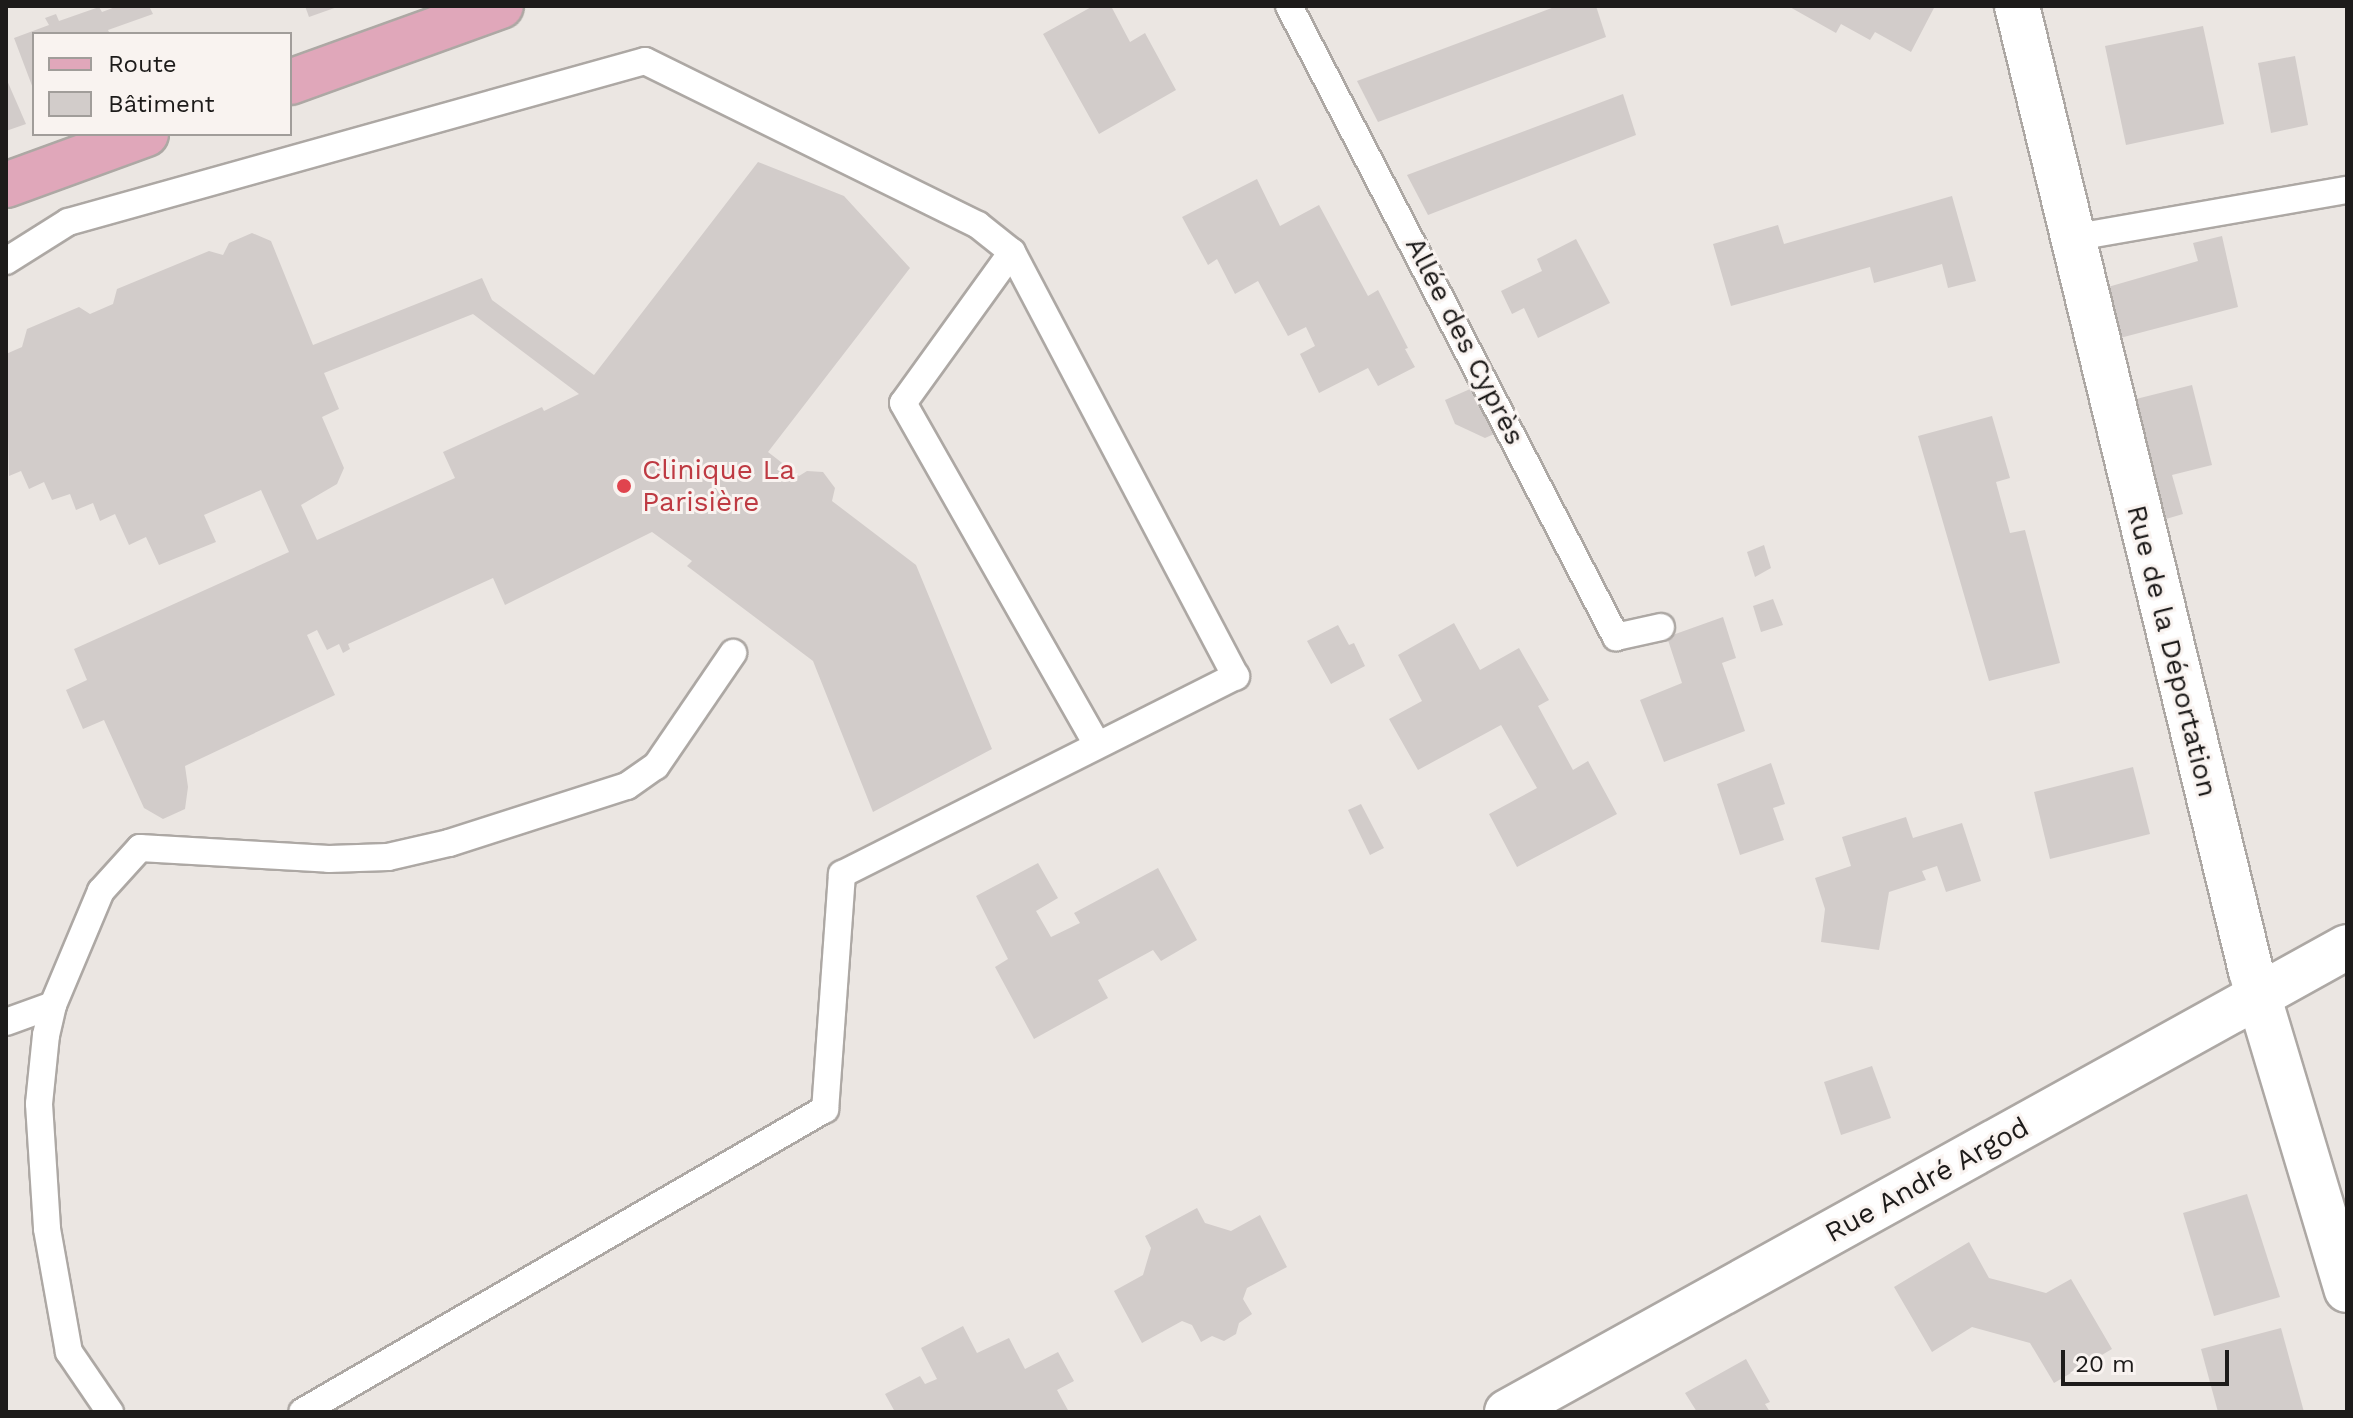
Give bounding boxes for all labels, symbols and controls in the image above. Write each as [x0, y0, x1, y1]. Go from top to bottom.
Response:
legend [32, 32, 292, 136]
text: Route [108, 50, 177, 78]
text: Bâtiment [108, 90, 215, 118]
street label: Allée des Cyprès [1398, 232, 1532, 450]
place label: Clinique La Parisière [642, 453, 795, 519]
marker: Clinique La Parisière [613, 475, 635, 497]
street label: Rue de la Déportation [2119, 501, 2225, 801]
street label: Rue André Argod [1818, 1110, 2036, 1250]
scale bar [2065, 1334, 2233, 1384]
text: 20 m [2075, 1350, 2135, 1378]

